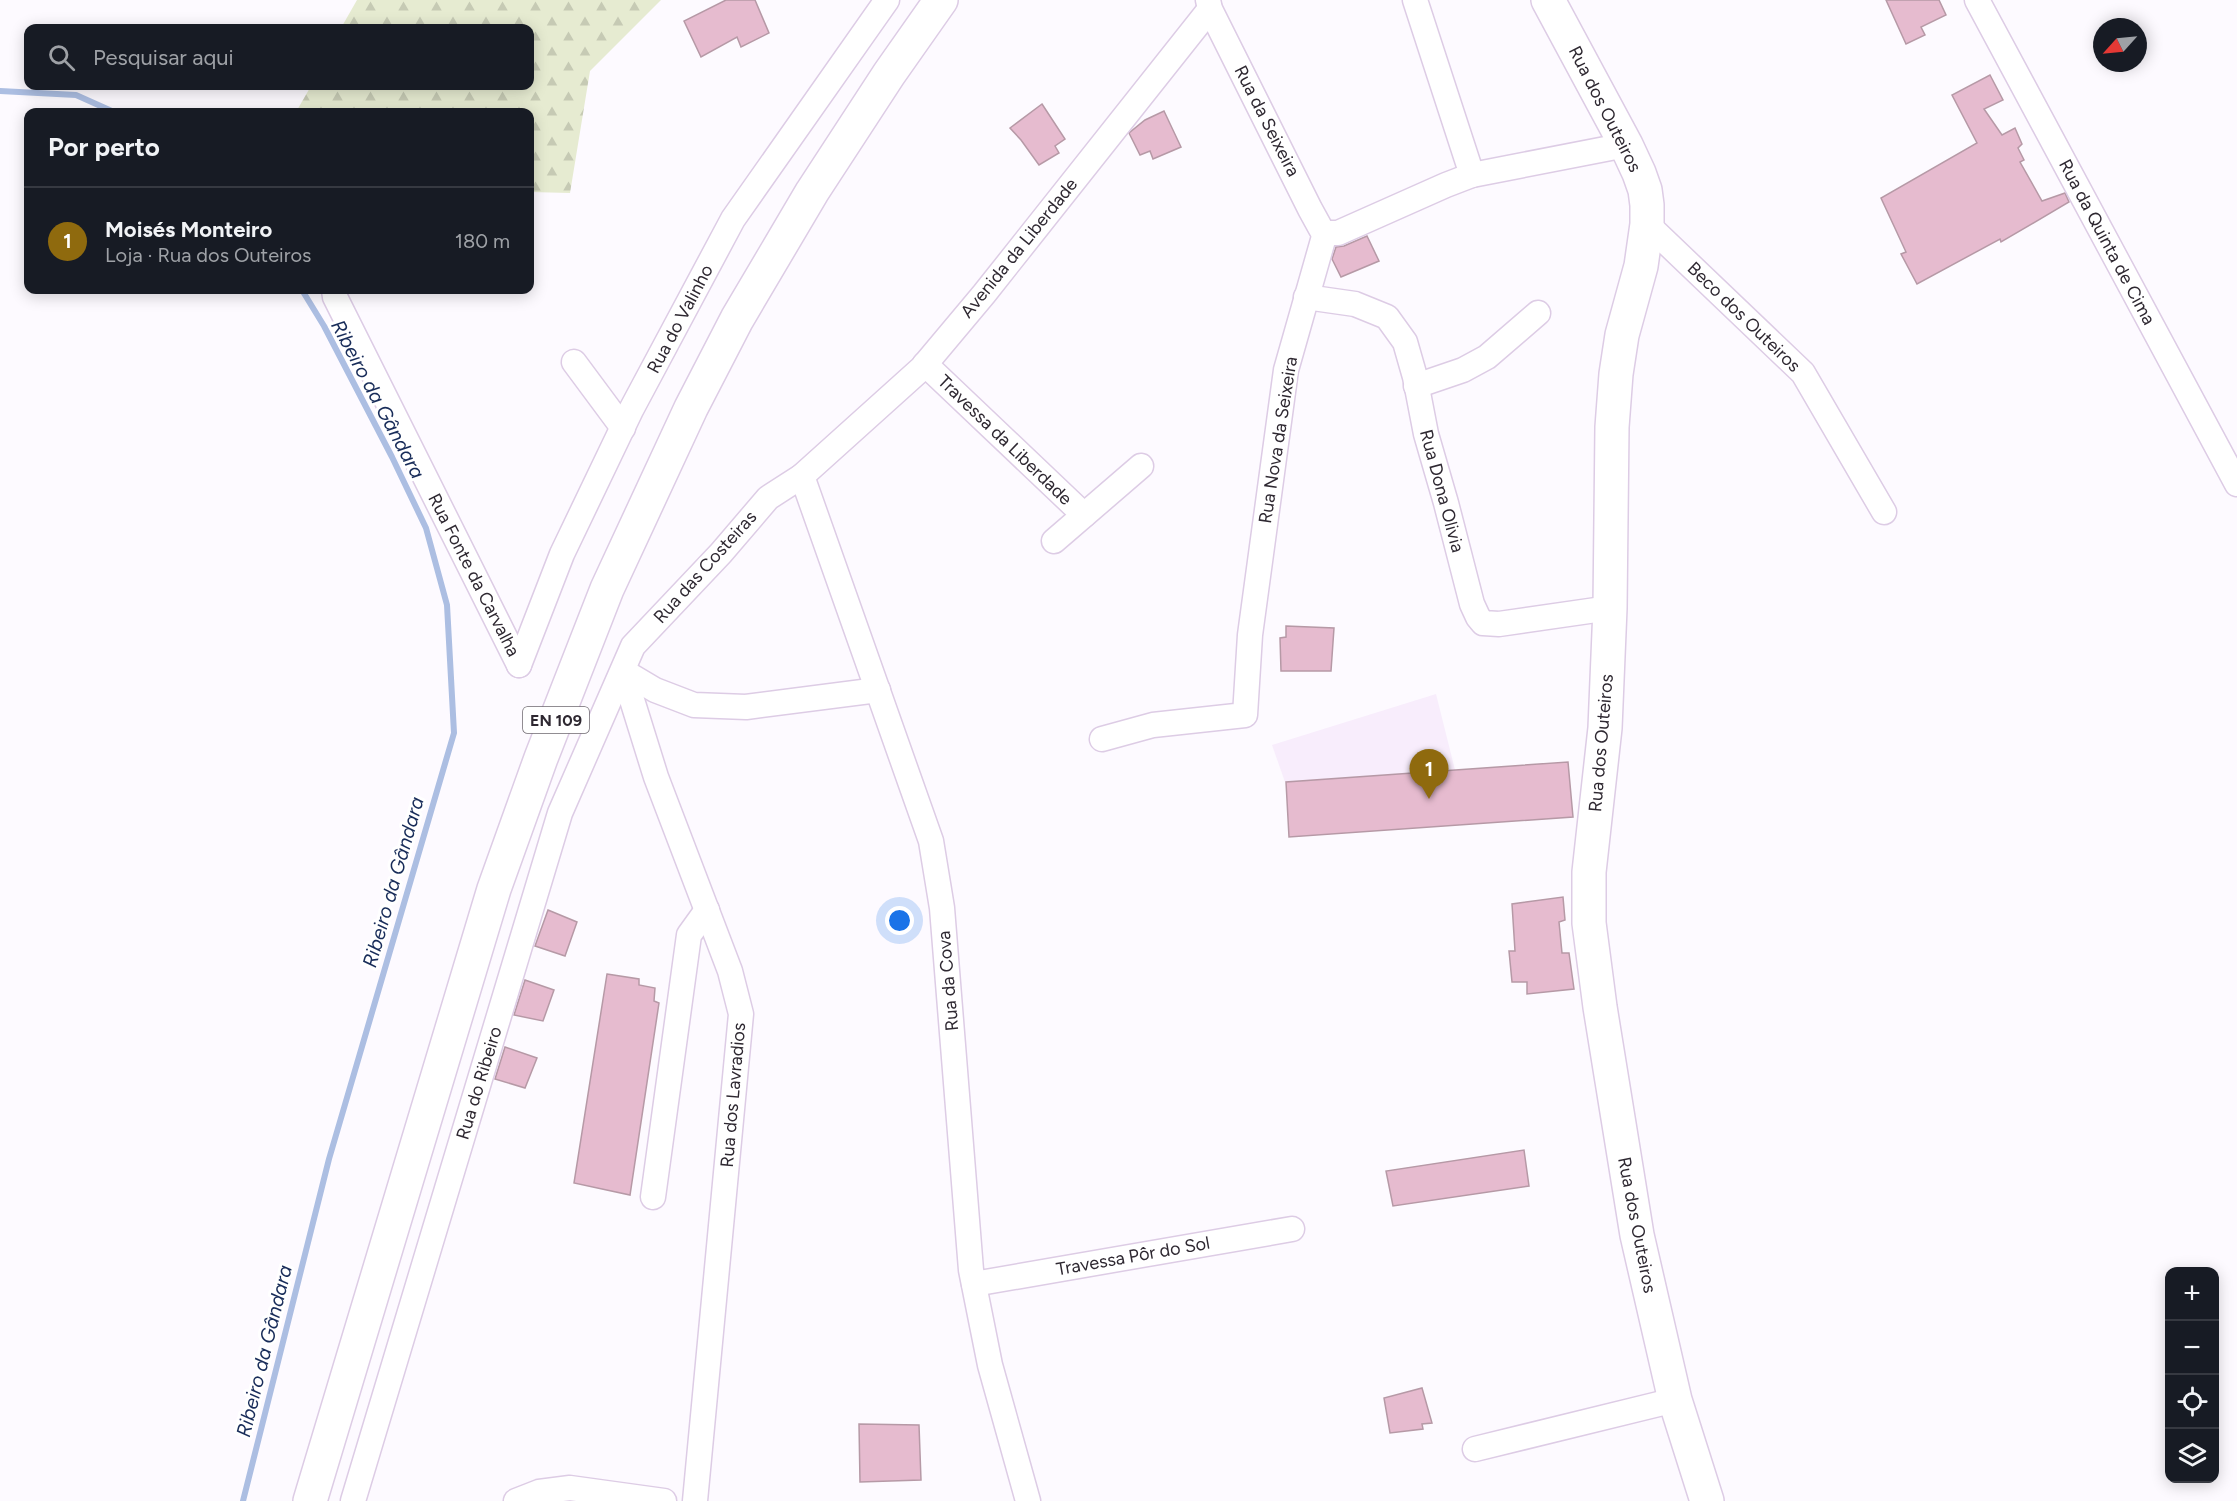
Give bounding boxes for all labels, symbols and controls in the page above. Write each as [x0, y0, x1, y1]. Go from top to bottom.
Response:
north arrow [2093, 18, 2147, 72]
search box [24, 24, 534, 90]
icon: search [45, 41, 78, 74]
street label: Rua dos Outeiros [1564, 42, 1646, 176]
text: Pesquisar aqui [93, 44, 234, 71]
street label: Rua da Seixeira [1230, 62, 1304, 180]
text: Por perto [48, 131, 160, 163]
street label: Rua da Quinta de Cima [2054, 155, 2160, 329]
street label: Avenida da Liberdade [956, 173, 1082, 322]
text: Moisés Monteiro [105, 216, 272, 243]
text: 1 [63, 229, 72, 253]
text: 180 m [455, 229, 510, 253]
text: Loja · Rua dos Outeiros [105, 243, 311, 267]
street label: Beco dos Outeiros [1683, 257, 1805, 377]
street label: Rua do Valinho [642, 261, 718, 377]
water label: Ribeiro da Gândara [326, 315, 430, 483]
street label: Rua Nova da Seixeira [1254, 355, 1302, 525]
street label: Travessa da Liberdade [933, 370, 1077, 510]
street label: Rua Dona Olivia [1415, 427, 1469, 555]
street label: Rua Fonte da Carvalha [423, 490, 525, 660]
street label: Rua das Costeiras [649, 506, 761, 628]
street label: Rua dos Outeiros [1584, 673, 1618, 813]
road number: EN 109 [523, 707, 589, 733]
pin: 1 [1410, 750, 1448, 799]
water label: Ribeiro da Gândara [357, 794, 429, 970]
your location [885, 906, 914, 935]
street label: Rua da Cova [933, 930, 963, 1032]
street label: Rua dos Lavradios [716, 1022, 750, 1168]
street label: Rua do Ribeiro [451, 1024, 507, 1142]
street label: Rua dos Outeiros [1613, 1155, 1661, 1295]
street label: Travessa Pôr do Sol [1054, 1232, 1212, 1280]
water label: Ribeiro da Gândara [231, 1262, 297, 1440]
map controls [2165, 1267, 2219, 1483]
button: + [2165, 1267, 2219, 1321]
button: − [2165, 1321, 2219, 1375]
button: locate [2165, 1375, 2219, 1429]
button: layers [2165, 1429, 2219, 1483]

